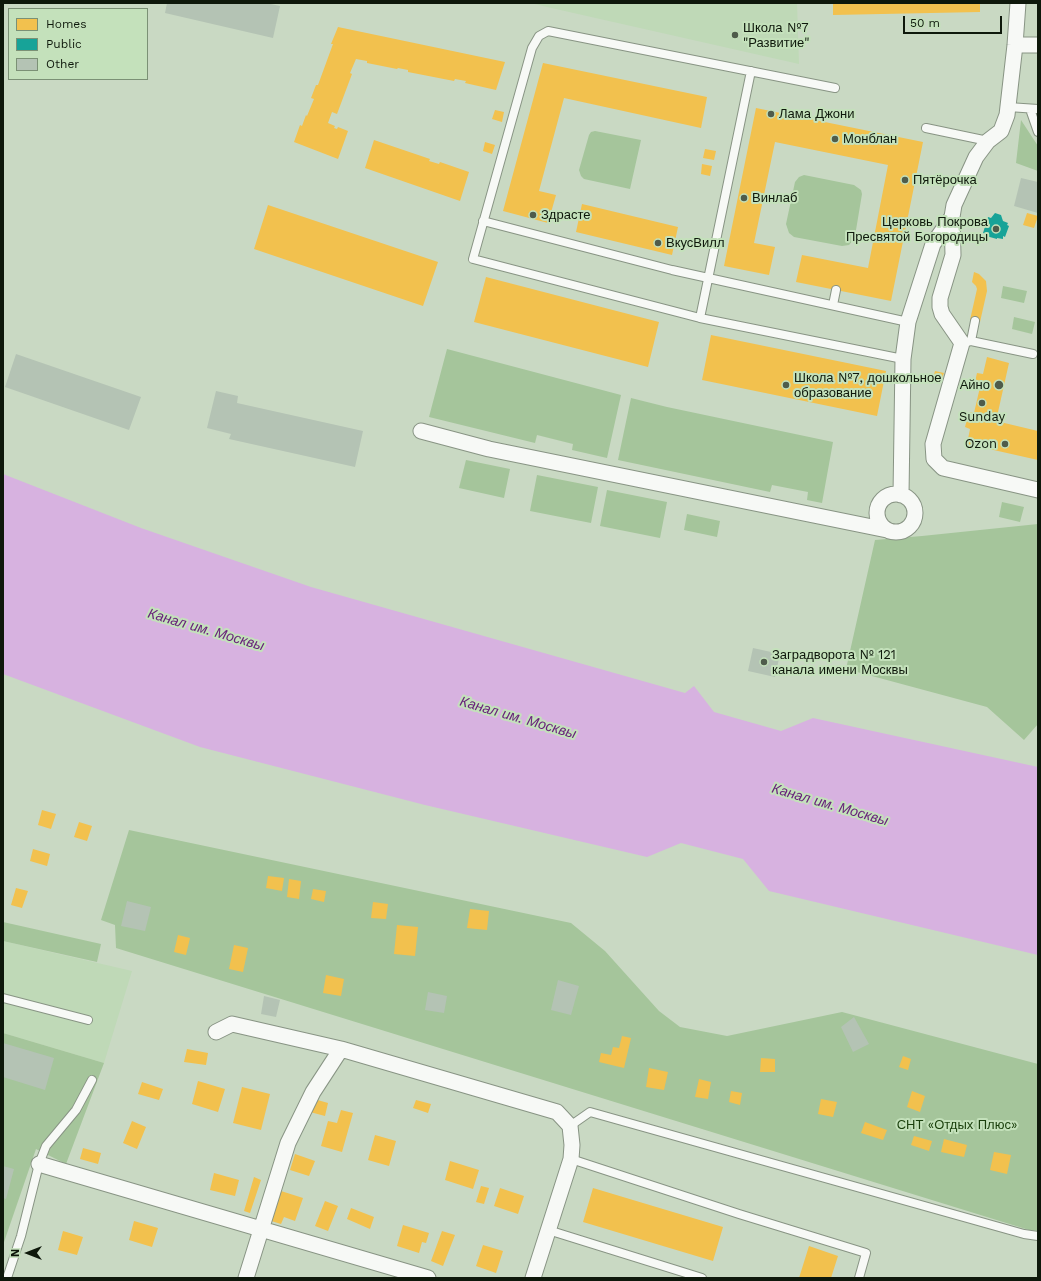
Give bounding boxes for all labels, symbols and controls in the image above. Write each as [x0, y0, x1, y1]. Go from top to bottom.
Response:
legend [8, 8, 148, 80]
scale bar [905, 8, 1004, 34]
text: 50 m [910, 16, 940, 30]
text: Homes [46, 17, 87, 31]
place label: Школа №7 "Развитие" [743, 20, 809, 51]
marker: Школа №7 "Развитие" [730, 30, 740, 40]
text: Public [46, 37, 82, 51]
text: Other [46, 57, 79, 71]
place label: Лама Джони [779, 106, 855, 122]
marker: Лама Джони [766, 109, 776, 119]
place label: Монблан [843, 131, 897, 147]
marker: Монблан [830, 134, 840, 144]
place label: Пятёрочка [913, 172, 977, 188]
marker: Пятёрочка [900, 175, 910, 185]
place label: Винлаб [752, 190, 797, 206]
marker: Винлаб [739, 193, 749, 203]
place label: Здрасте [541, 207, 590, 223]
marker: Здрасте [528, 210, 538, 220]
place label: Церковь Покрова Пресвятой Богородицы [846, 214, 988, 245]
marker: Церковь Покрова Пресвятой Богородицы [991, 224, 1001, 234]
place label: ВкусВилл [666, 235, 724, 251]
marker: ВкусВилл [653, 238, 663, 248]
place label: Школа №7, дошкольное образование [794, 370, 941, 401]
place label: Айно [960, 377, 990, 393]
marker: Айно [993, 379, 1005, 391]
marker: Школа №7, дошкольное образование [781, 380, 791, 390]
marker: Sunday [977, 398, 987, 408]
place label: Sunday [959, 409, 1005, 425]
place label: Ozon [965, 436, 997, 452]
marker: Ozon [1000, 439, 1010, 449]
water label: Канал им. Москвы [146, 605, 266, 655]
place label: Заградворота № 121 канала имени Москвы [772, 647, 908, 678]
marker: Заградворота № 121 канала имени Москвы [759, 657, 769, 667]
water label: Канал им. Москвы [458, 693, 578, 743]
water label: Канал им. Москвы [770, 780, 890, 830]
park label: СНТ «Отдых Плюс» [897, 1117, 1017, 1133]
north arrow [8, 1233, 48, 1273]
text: N [9, 1249, 22, 1257]

